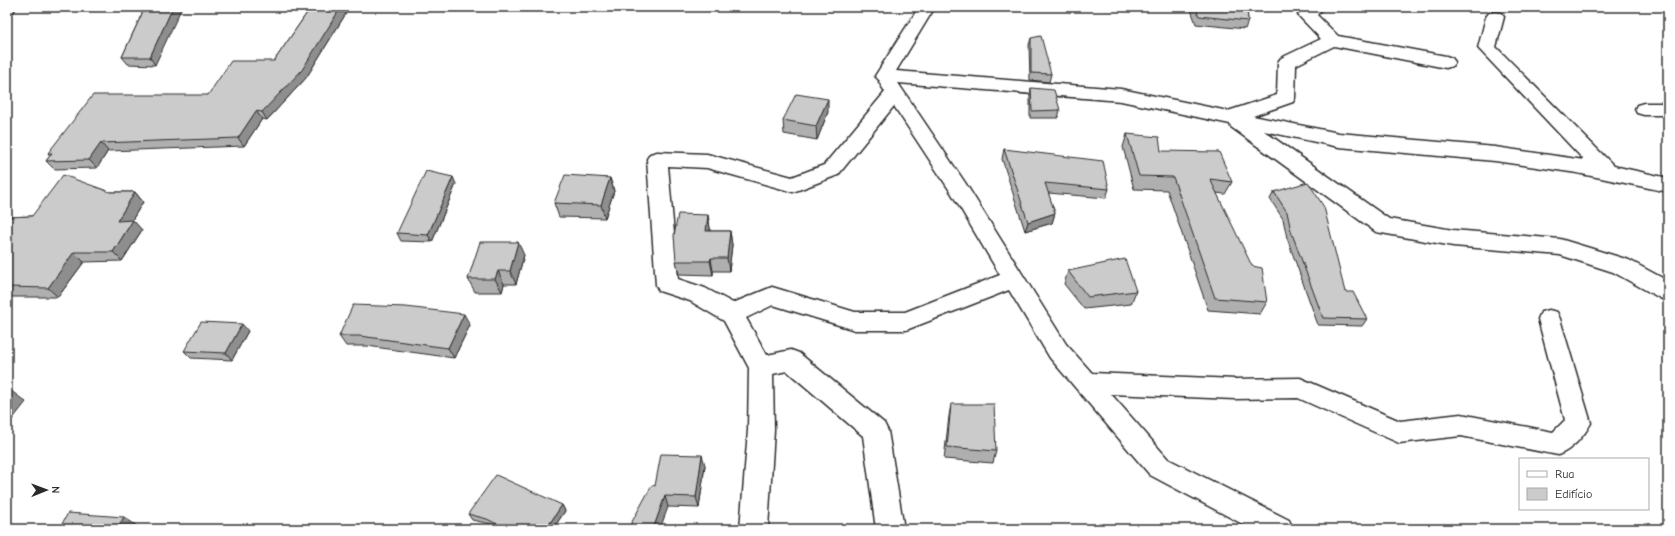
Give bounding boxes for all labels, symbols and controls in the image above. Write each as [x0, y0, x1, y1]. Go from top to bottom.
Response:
legend [1519, 458, 1649, 510]
text: Rua [1555, 467, 1574, 481]
north arrow [26, 470, 66, 510]
text: N [49, 486, 62, 494]
text: Edifício [1555, 487, 1592, 501]

